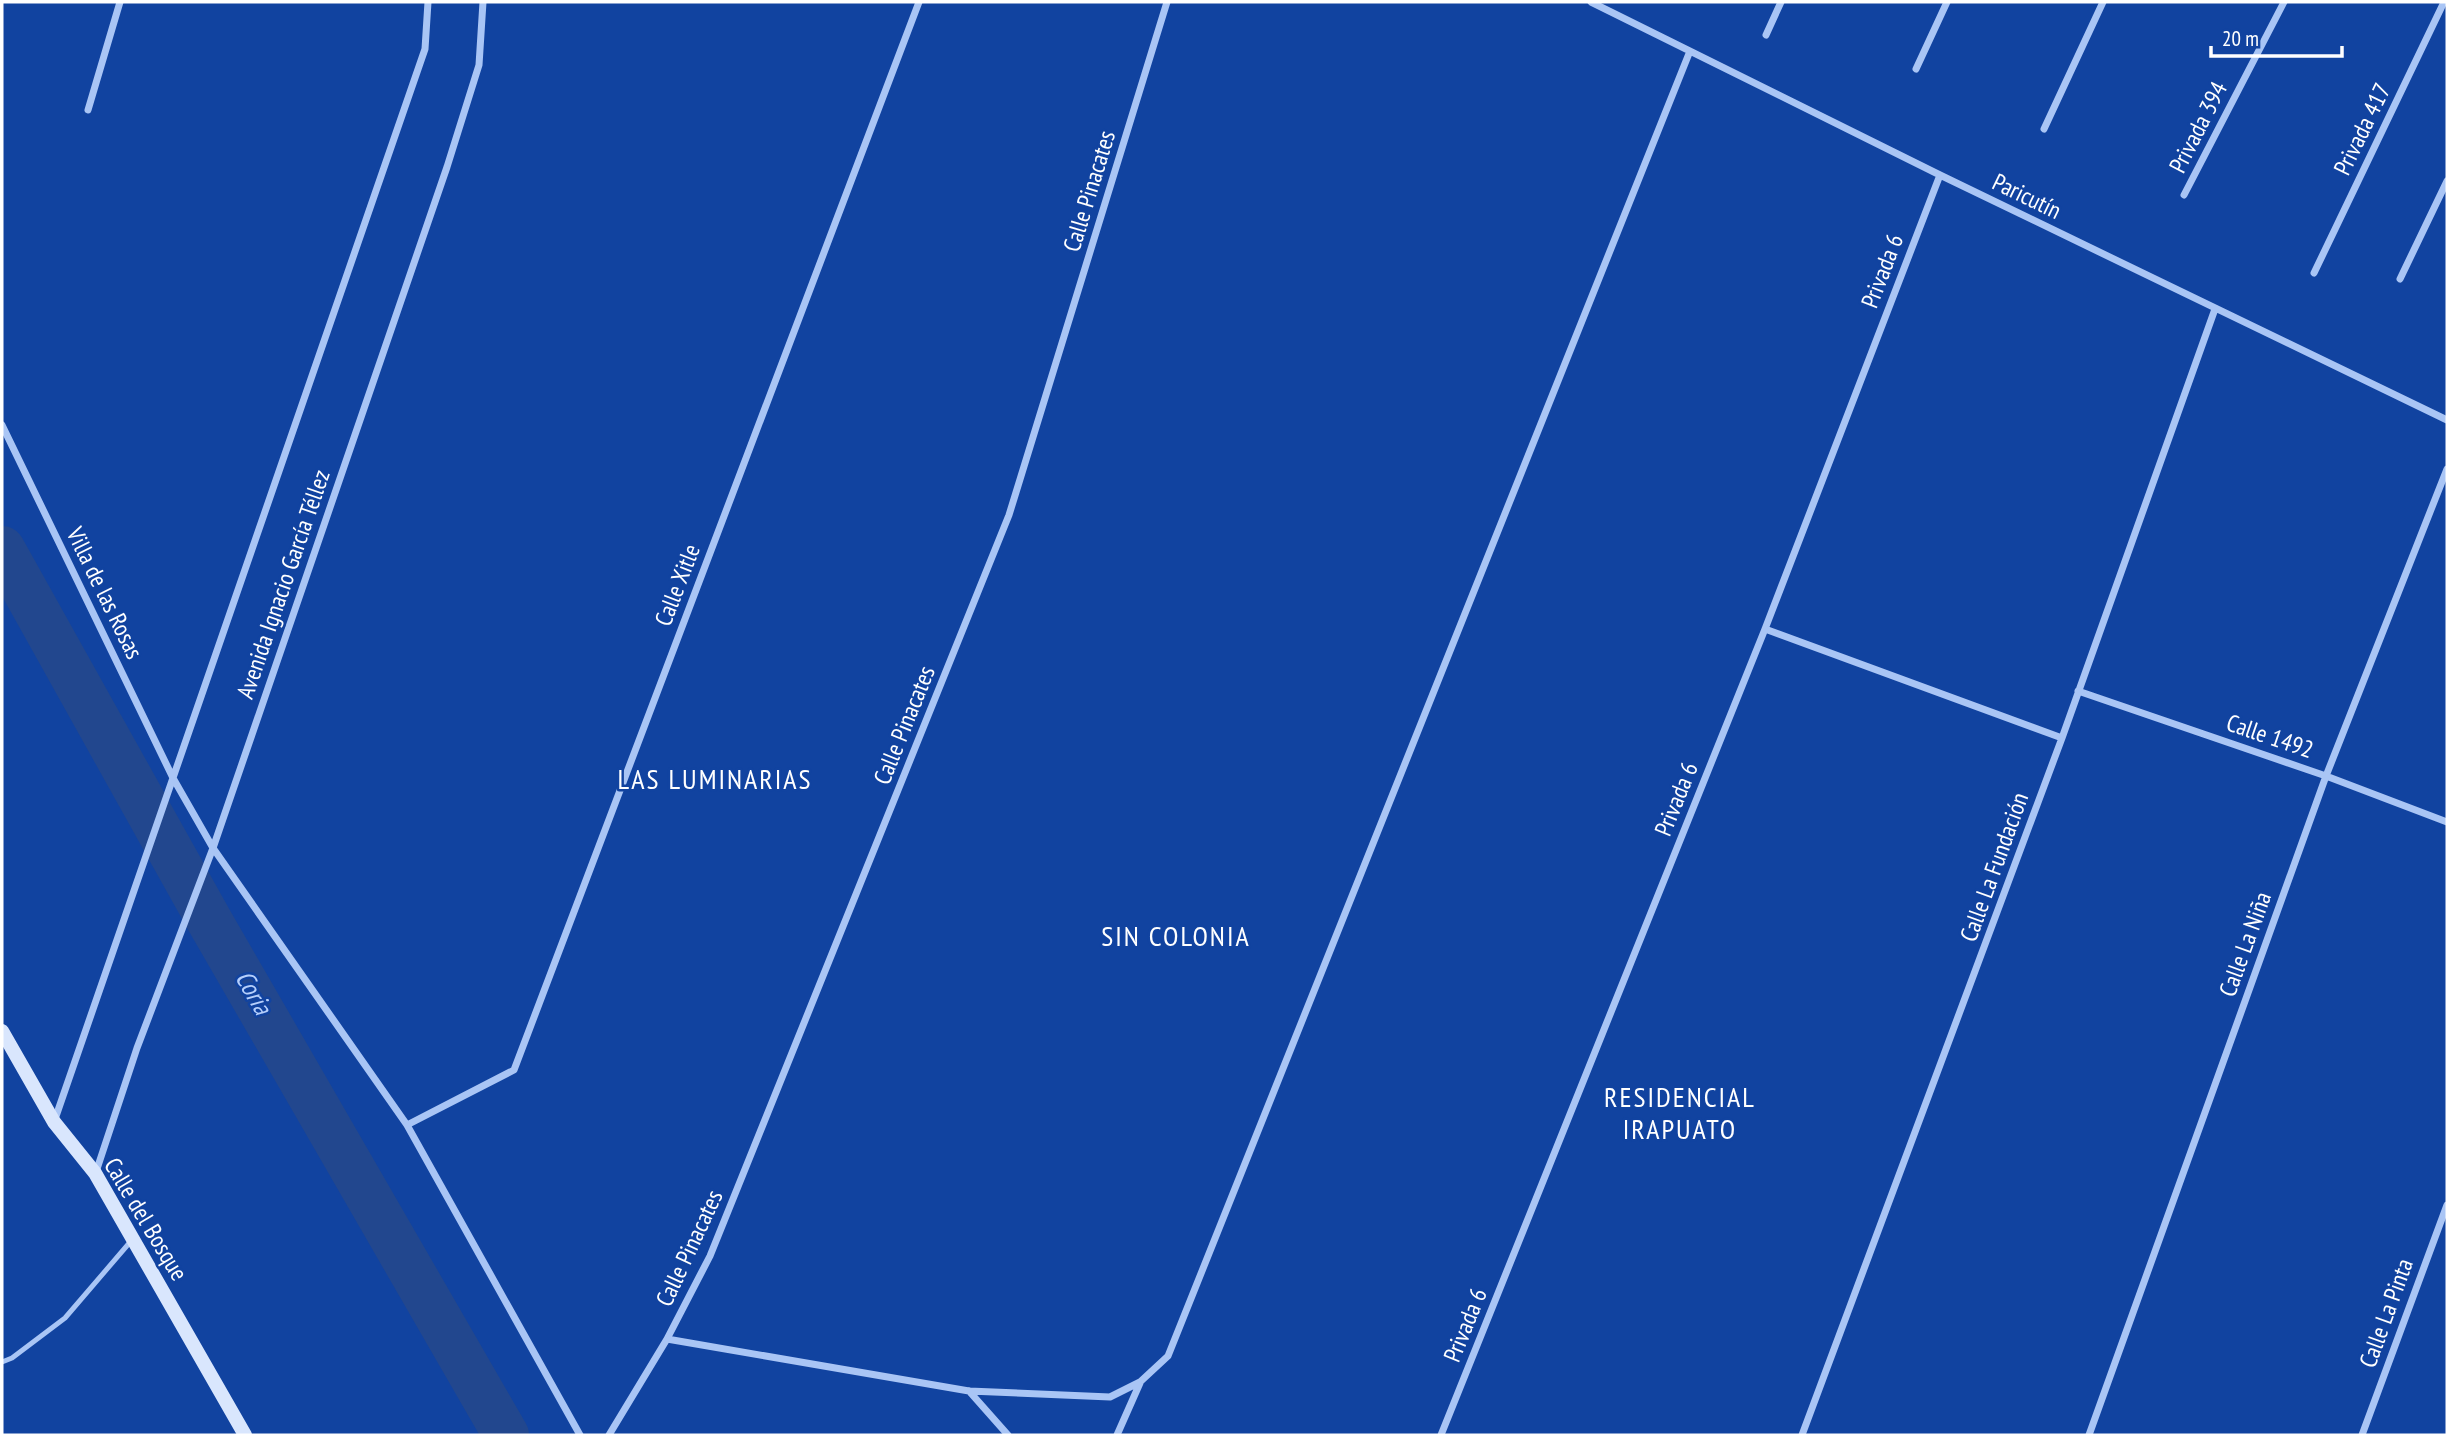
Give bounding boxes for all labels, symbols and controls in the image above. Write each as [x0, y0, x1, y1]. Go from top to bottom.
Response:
scale bar [2211, 14, 2342, 58]
text: 20 m [2222, 25, 2259, 52]
street label: Privada 394 [2162, 76, 2234, 178]
street label: Privada 417 [2327, 78, 2397, 180]
street label: Calle Pinacates [1056, 127, 1122, 255]
street label: Paricutín [1987, 166, 2067, 226]
street label: Privada 6 [1854, 230, 1910, 312]
street label: Avenida Ignacio García Téllez [229, 466, 337, 702]
street label: Villa de las Rosas [59, 521, 150, 664]
street label: Calle Xitle [647, 540, 707, 630]
street label: Calle Pinacates [866, 661, 942, 789]
street label: Calle 1492 [2223, 707, 2317, 765]
street label: Privada 6 [1647, 758, 1705, 840]
district label: LAS LUMINARIAS [617, 760, 813, 797]
street label: Calle La Fundación [1953, 788, 2035, 946]
street label: Calle La Niña [2212, 887, 2278, 1001]
district label: SIN COLONIA [1101, 917, 1251, 954]
water label: Coria [228, 964, 280, 1021]
district label: RESIDENCIAL IRAPUATO [1604, 1078, 1756, 1147]
street label: Calle del Bosque [97, 1152, 195, 1286]
street label: Calle Pinacates [648, 1185, 730, 1311]
street label: Calle La Pinta [2352, 1254, 2420, 1372]
street label: Privada 6 [1436, 1284, 1494, 1366]

